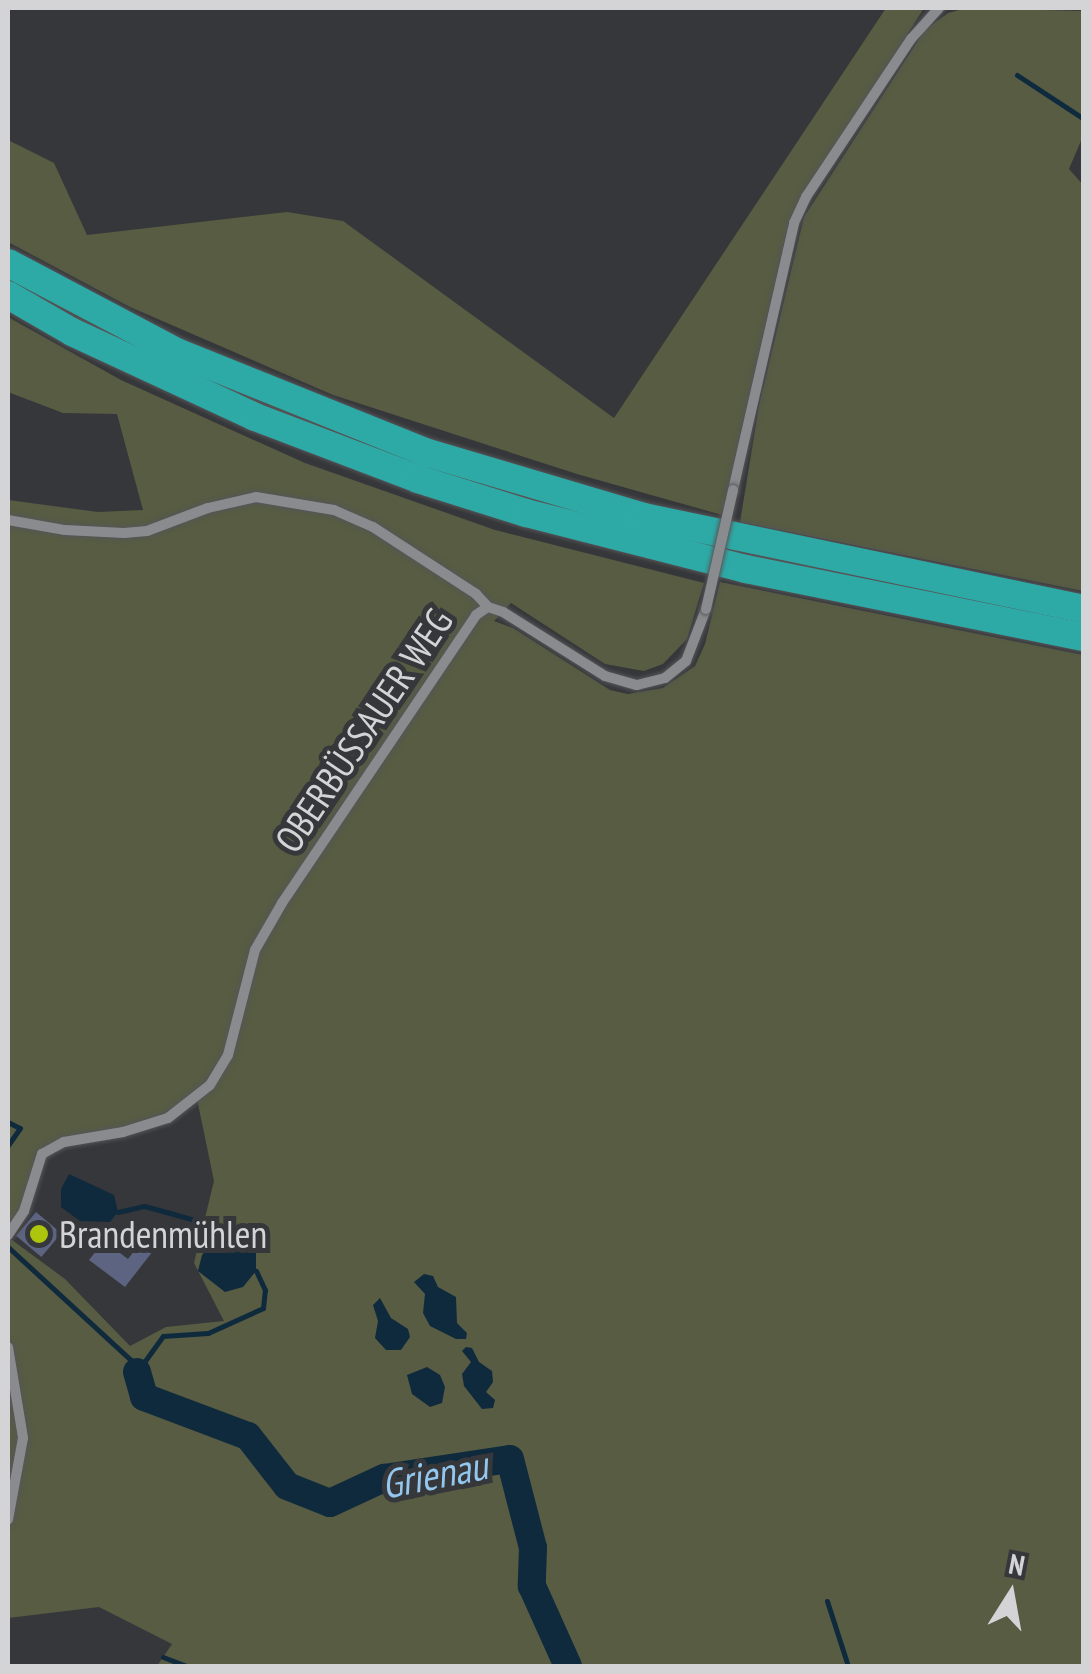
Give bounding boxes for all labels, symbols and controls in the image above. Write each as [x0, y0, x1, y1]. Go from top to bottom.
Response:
street label: OBERBÜSSAUER WEG [265, 599, 461, 861]
place label: Brandenmühlen [59, 1211, 267, 1257]
marker: Brandenmühlen [28, 1223, 50, 1245]
water label: Grienau [377, 1440, 491, 1508]
north arrow [961, 1544, 1061, 1644]
text: N [1006, 1544, 1028, 1584]

